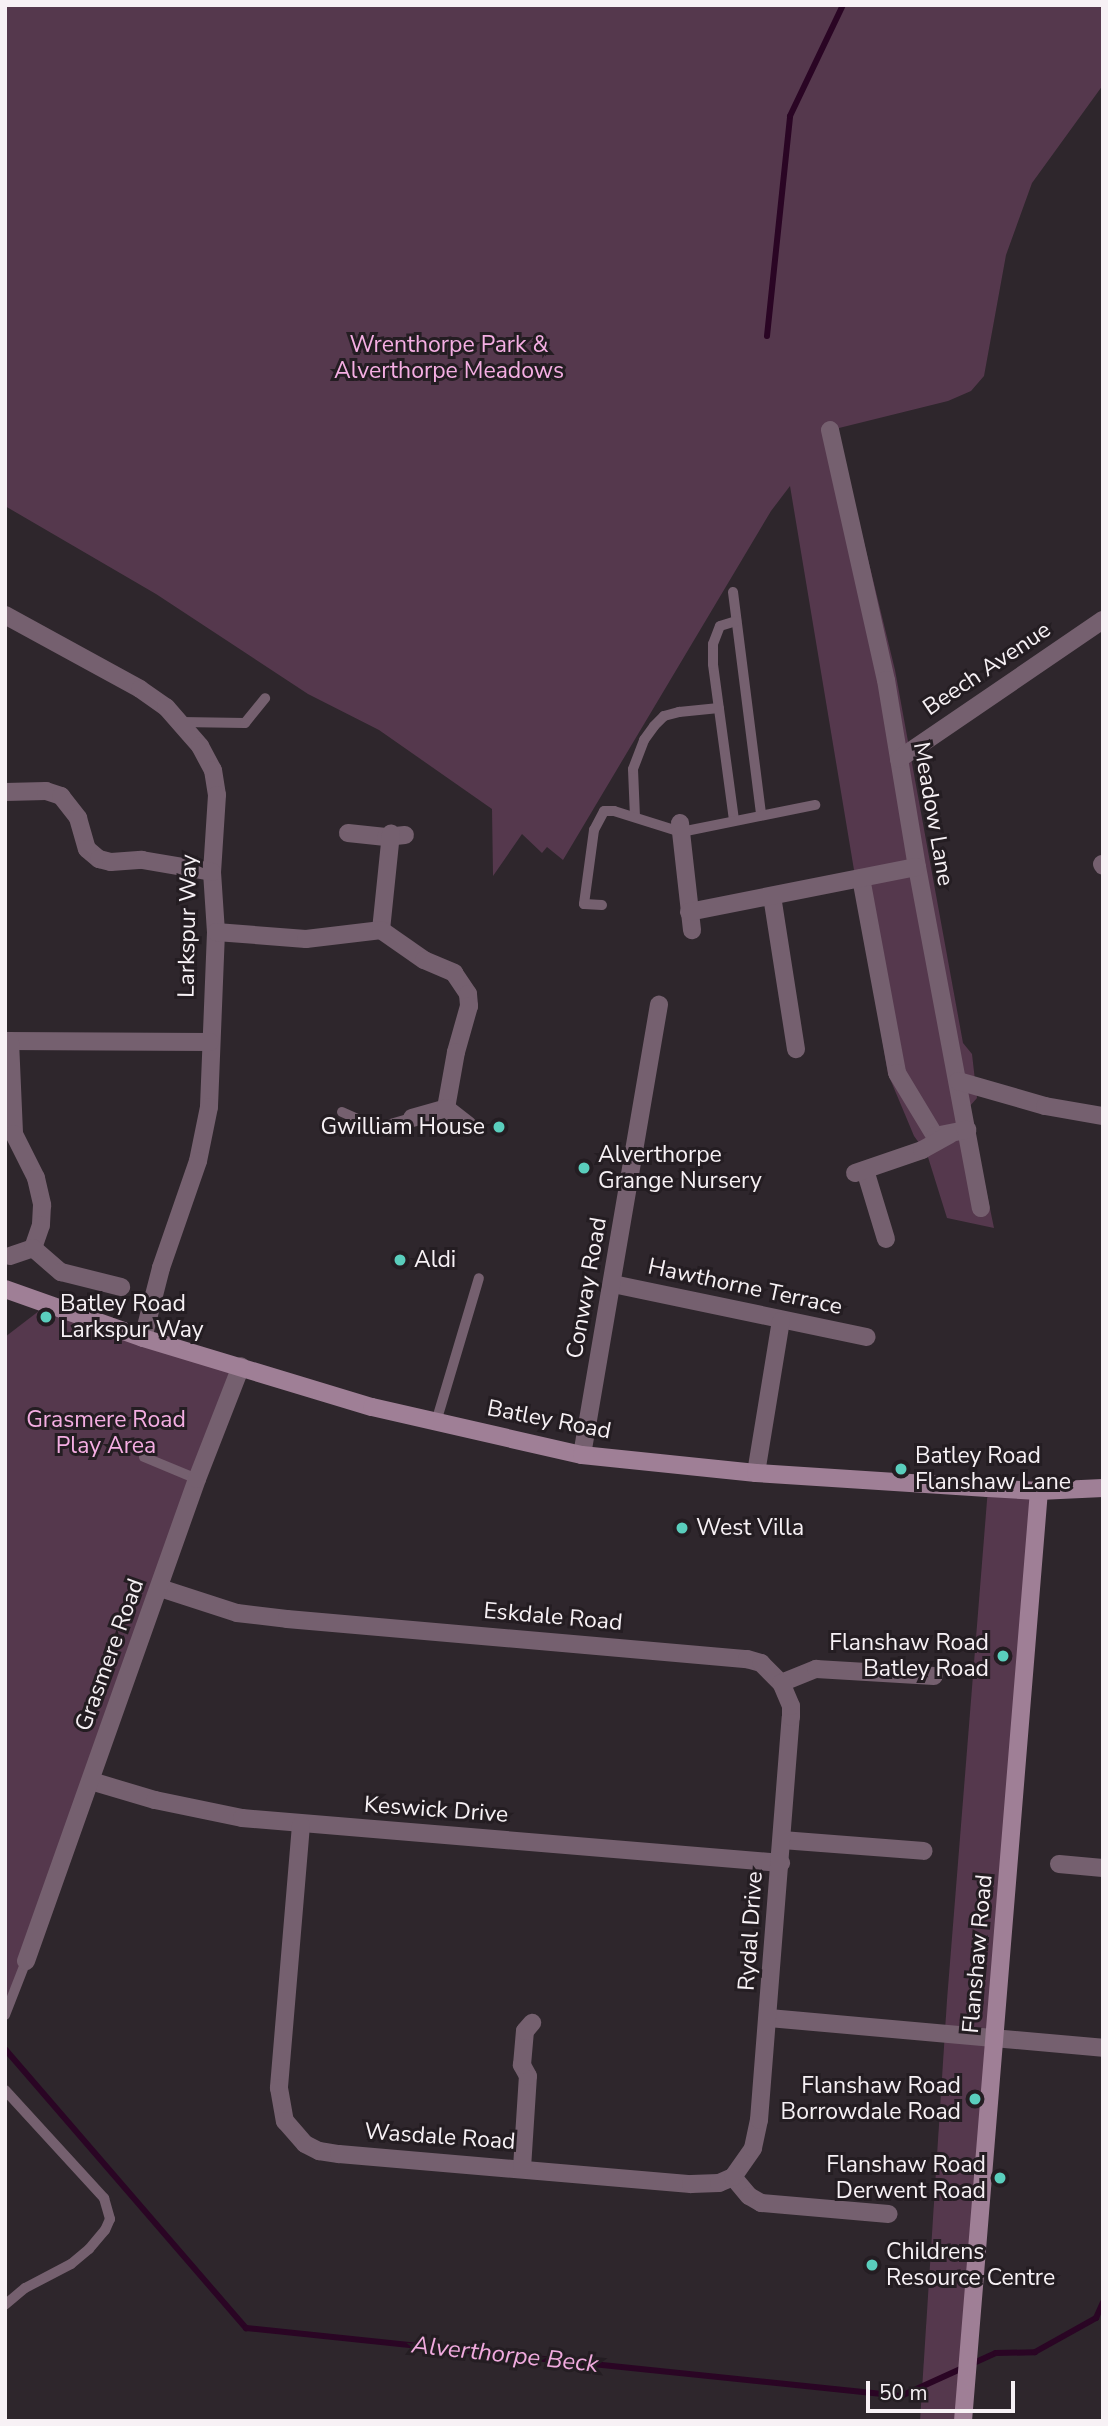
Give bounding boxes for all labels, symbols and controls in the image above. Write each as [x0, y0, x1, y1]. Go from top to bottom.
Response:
park label: Wrenthorpe Park & Alverthorpe Meadows [334, 331, 564, 385]
street label: Beech Avenue [918, 616, 1056, 722]
street label: Meadow Lane [907, 740, 959, 888]
street label: Larkspur Way [173, 854, 203, 998]
place label: Gwilliam House [320, 1113, 485, 1141]
marker: Gwilliam House [491, 1119, 507, 1135]
place label: Alverthorpe Grange Nursery [598, 1141, 762, 1195]
marker: Alverthorpe Grange Nursery [576, 1160, 592, 1176]
street label: Conway Road [561, 1215, 613, 1361]
place label: Aldi [414, 1246, 456, 1274]
marker: Aldi [392, 1252, 408, 1268]
street label: Hawthorne Terrace [645, 1253, 845, 1321]
place label: Batley Road Larkspur Way [60, 1290, 204, 1344]
marker: Batley Road Larkspur Way [38, 1309, 54, 1325]
street label: Batley Road [485, 1394, 613, 1446]
park label: Grasmere Road Play Area [26, 1406, 186, 1460]
place label: Batley Road Flanshaw Lane [915, 1442, 1071, 1496]
marker: Batley Road Flanshaw Lane [893, 1461, 909, 1477]
place label: West Villa [696, 1514, 804, 1542]
marker: West Villa [674, 1520, 690, 1536]
street label: Grasmere Road [70, 1575, 150, 1735]
street label: Eskdale Road [482, 1597, 624, 1637]
place label: Flanshaw Road Batley Road [829, 1629, 989, 1683]
marker: Flanshaw Road Batley Road [995, 1648, 1011, 1664]
street label: Keswick Drive [363, 1791, 509, 1829]
street label: Rydal Drive [733, 1870, 769, 1992]
street label: Flanshaw Road [957, 1873, 999, 2035]
place label: Flanshaw Road Borrowdale Road [781, 2072, 961, 2126]
marker: Flanshaw Road Borrowdale Road [967, 2091, 983, 2107]
street label: Wasdale Road [364, 2118, 516, 2156]
place label: Flanshaw Road Derwent Road [826, 2151, 986, 2205]
marker: Flanshaw Road Derwent Road [992, 2170, 1008, 2186]
place label: Childrens Resource Centre [886, 2238, 1055, 2292]
marker: Childrens Resource Centre [864, 2257, 880, 2273]
water label: Alverthorpe Beck [410, 2331, 600, 2379]
scale bar [870, 2366, 1019, 2410]
text: 50 m [879, 2379, 928, 2407]

